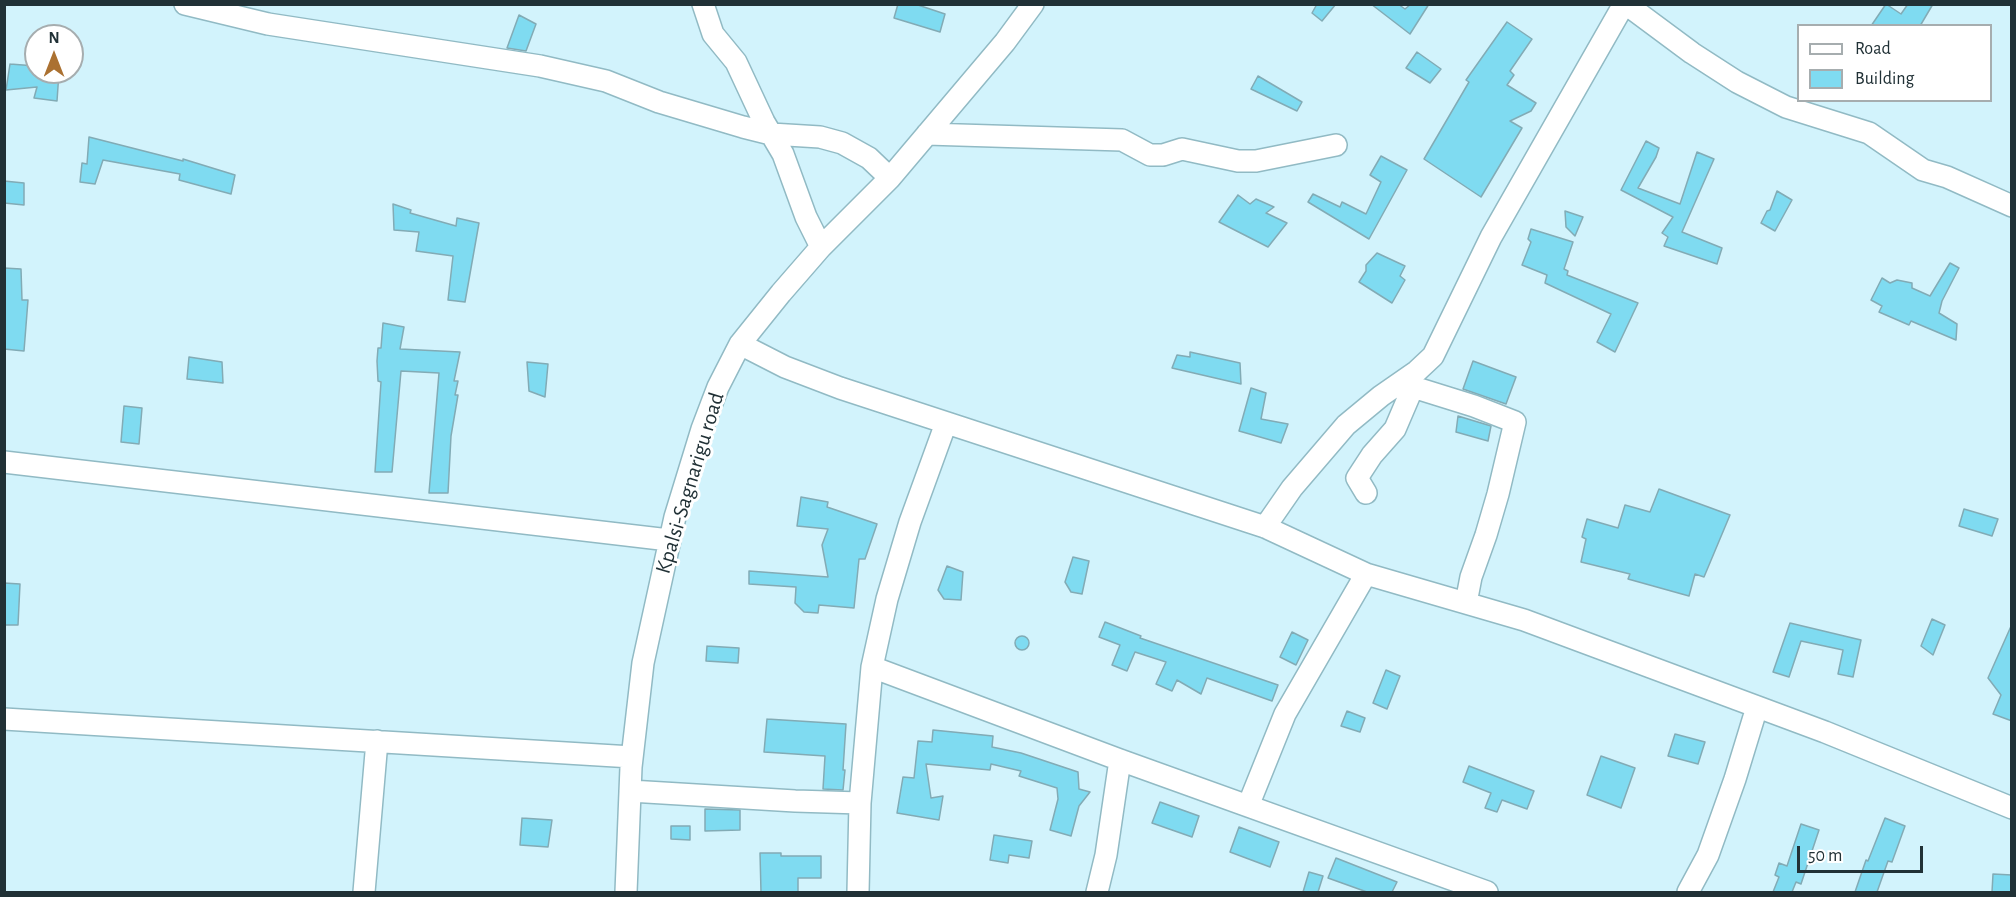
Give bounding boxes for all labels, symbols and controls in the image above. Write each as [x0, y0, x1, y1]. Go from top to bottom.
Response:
north arrow [24, 24, 84, 84]
legend [1797, 24, 1992, 102]
text: N [48, 30, 60, 46]
text: Road [1855, 40, 1891, 58]
text: Building [1855, 70, 1914, 88]
street label: Kpalsi-Sagnarigu road [650, 389, 730, 577]
scale bar [1800, 834, 1926, 872]
text: 50 m [1808, 847, 1842, 865]

